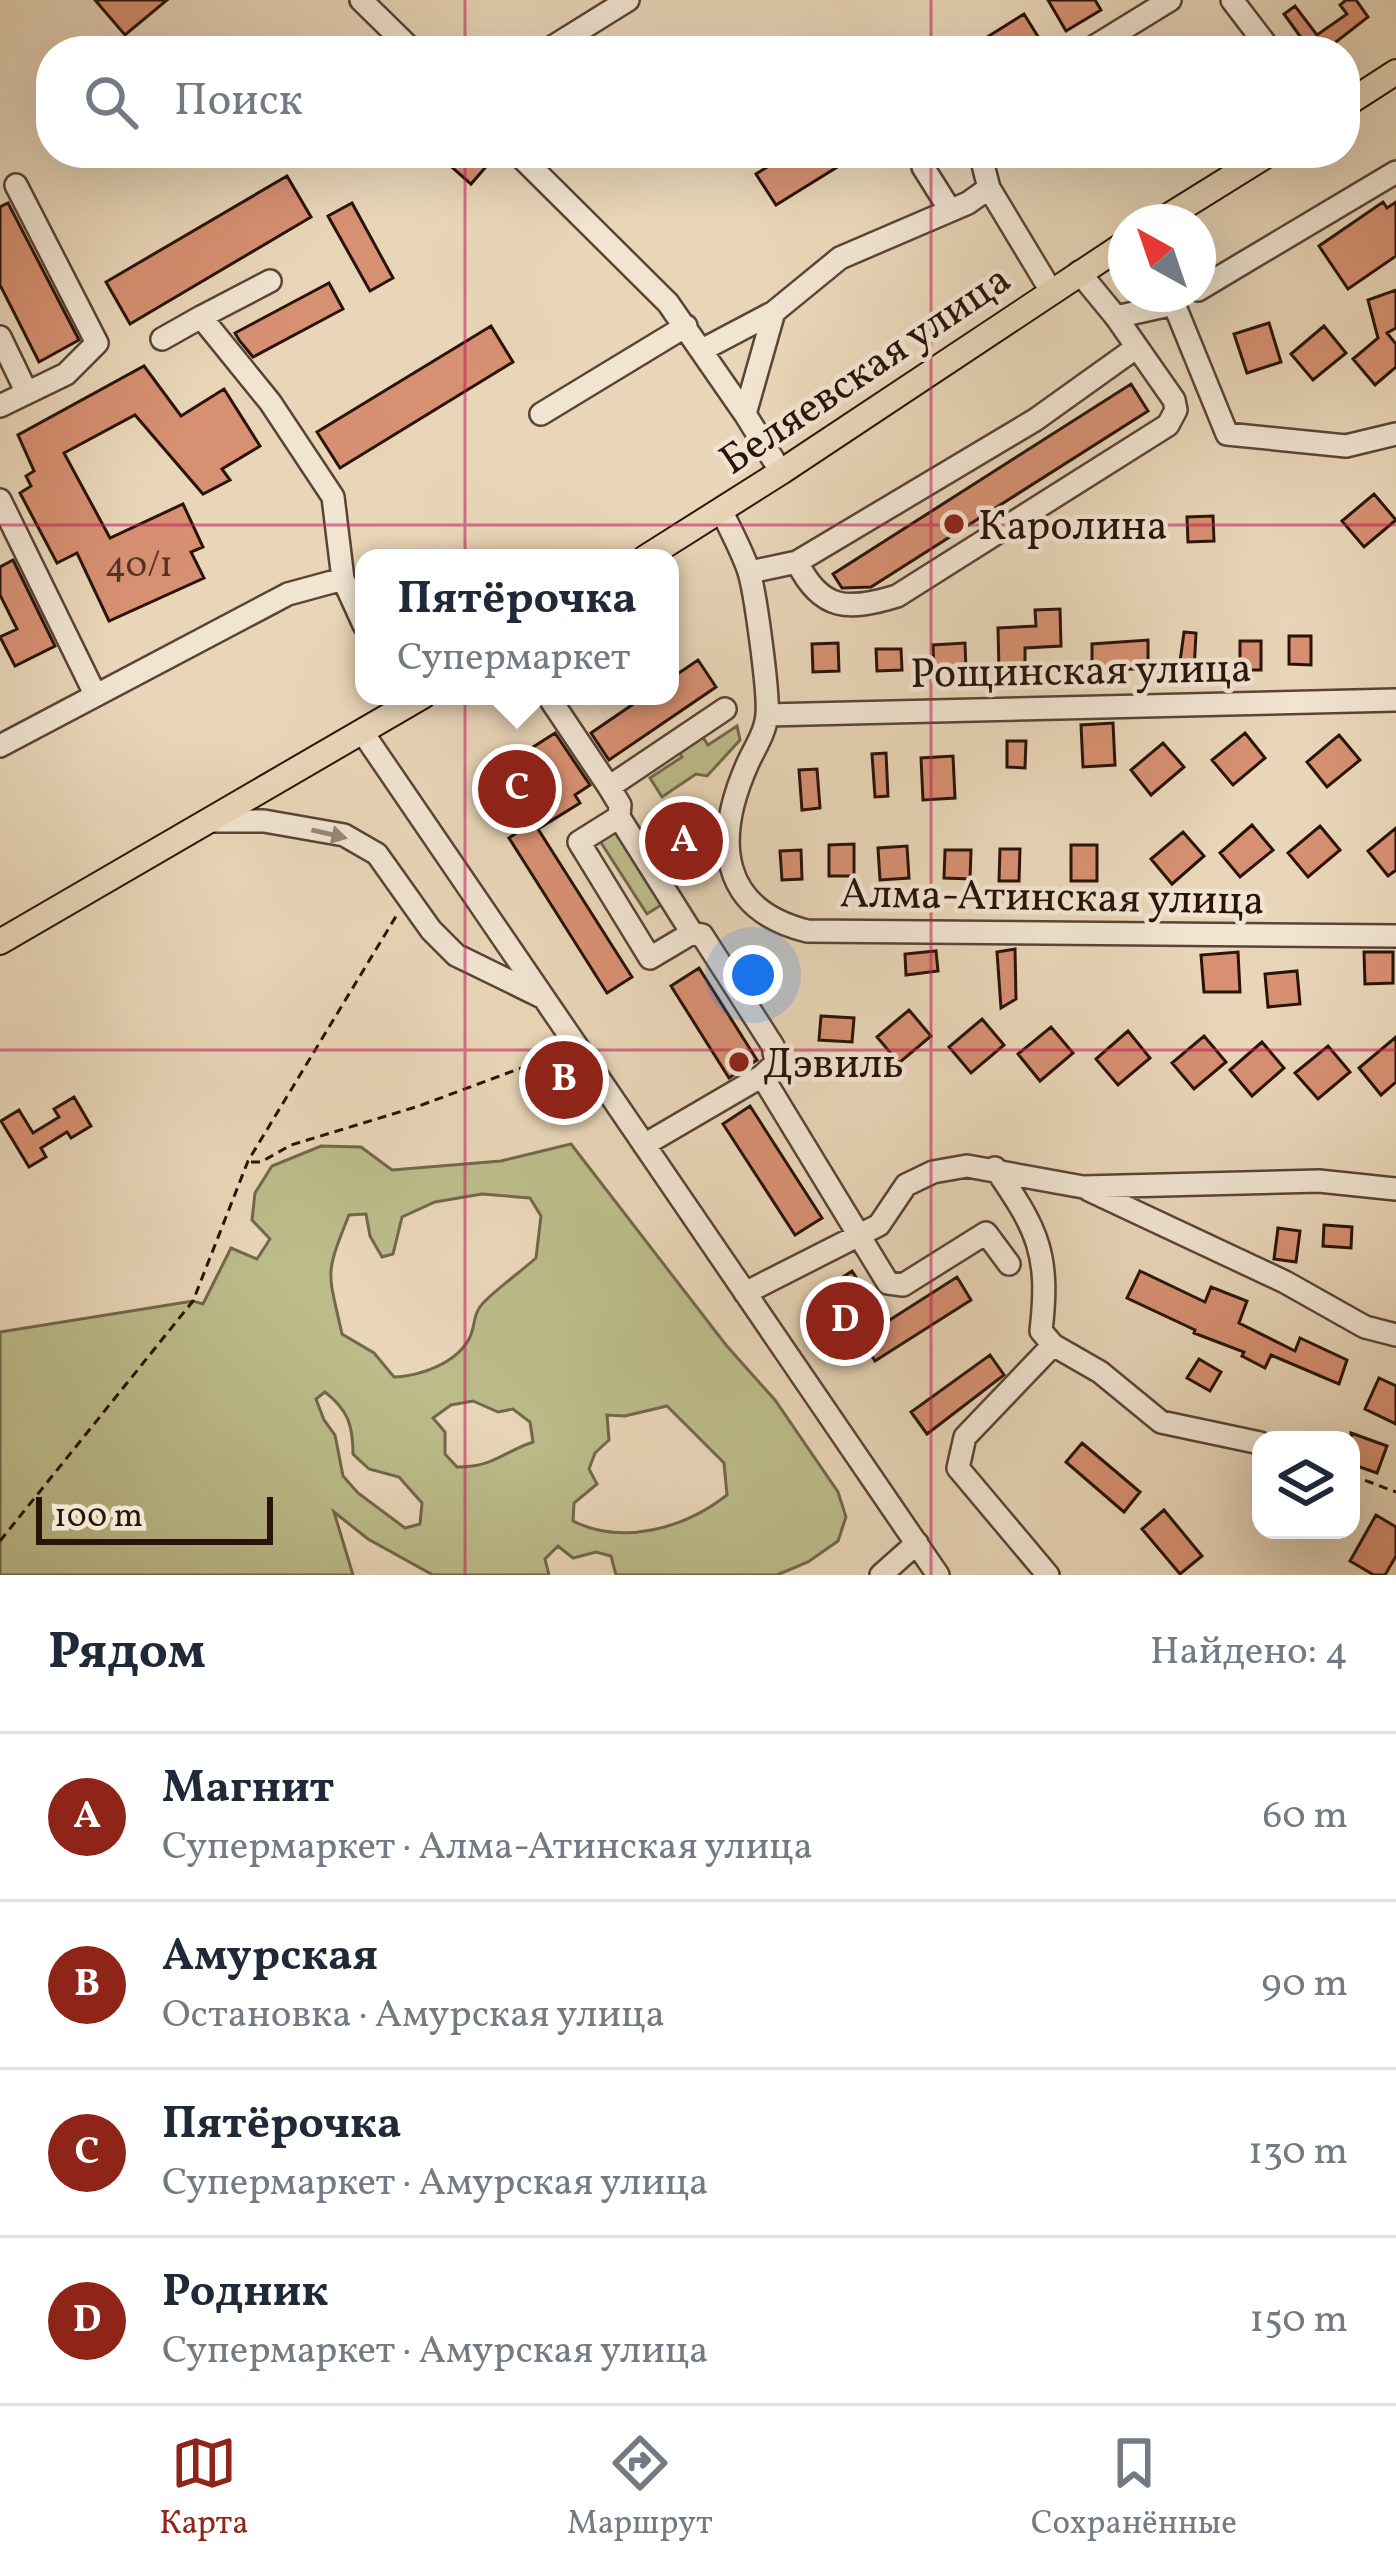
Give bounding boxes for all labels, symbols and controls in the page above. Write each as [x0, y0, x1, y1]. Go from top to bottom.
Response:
search box [36, 36, 1360, 168]
icon: search [78, 69, 144, 135]
text: Поиск [174, 71, 303, 134]
north arrow [1108, 204, 1216, 312]
street label: Беляевская улица [709, 252, 1024, 491]
place label: Каролина [978, 499, 1168, 558]
marker: Каролина [941, 511, 967, 537]
house number: 40/1 [105, 542, 173, 592]
popup [355, 549, 679, 705]
text: Пятёрочка [397, 569, 637, 632]
text: Супермаркет [397, 632, 631, 686]
street label: Рощинская улица [910, 641, 1252, 706]
pin: C [478, 744, 556, 834]
pin: A [645, 796, 723, 886]
one-way arrow [311, 825, 348, 844]
street label: Алма-Атинская улица [839, 866, 1265, 933]
your location [723, 945, 783, 1005]
pin: B [525, 1035, 603, 1125]
place label: Дэвиль [763, 1037, 904, 1096]
marker: Дэвиль [726, 1049, 752, 1075]
pin: D [806, 1276, 884, 1366]
map controls [1252, 1431, 1360, 1539]
button: layers [1252, 1431, 1360, 1539]
scale bar [36, 1491, 273, 1544]
text: 100 m [54, 1495, 143, 1541]
text: Рядом [48, 1618, 206, 1689]
text: Найдено: 4 [1150, 1626, 1348, 1680]
text: Магнит [162, 1758, 334, 1821]
text: A [73, 1790, 101, 1844]
text: 60 m [1263, 1790, 1348, 1844]
text: Супермаркет · Алма-Атинская улица [162, 1821, 813, 1875]
text: Амурская [162, 1926, 378, 1989]
text: B [74, 1958, 100, 2012]
text: 90 m [1261, 1958, 1348, 2012]
text: Остановка · Амурская улица [162, 1989, 665, 2043]
text: Пятёрочка [162, 2094, 402, 2157]
text: C [74, 2126, 100, 2180]
text: 130 m [1248, 2126, 1348, 2180]
text: Супермаркет · Амурская улица [162, 2157, 709, 2211]
text: Родник [162, 2262, 328, 2325]
text: D [73, 2294, 101, 2348]
text: 150 m [1249, 2294, 1348, 2348]
text: Супермаркет · Амурская улица [162, 2325, 709, 2379]
tab: Карта [159, 2430, 249, 2548]
tab: Маршрут [567, 2430, 713, 2548]
tab: Сохранённые [1031, 2430, 1237, 2548]

